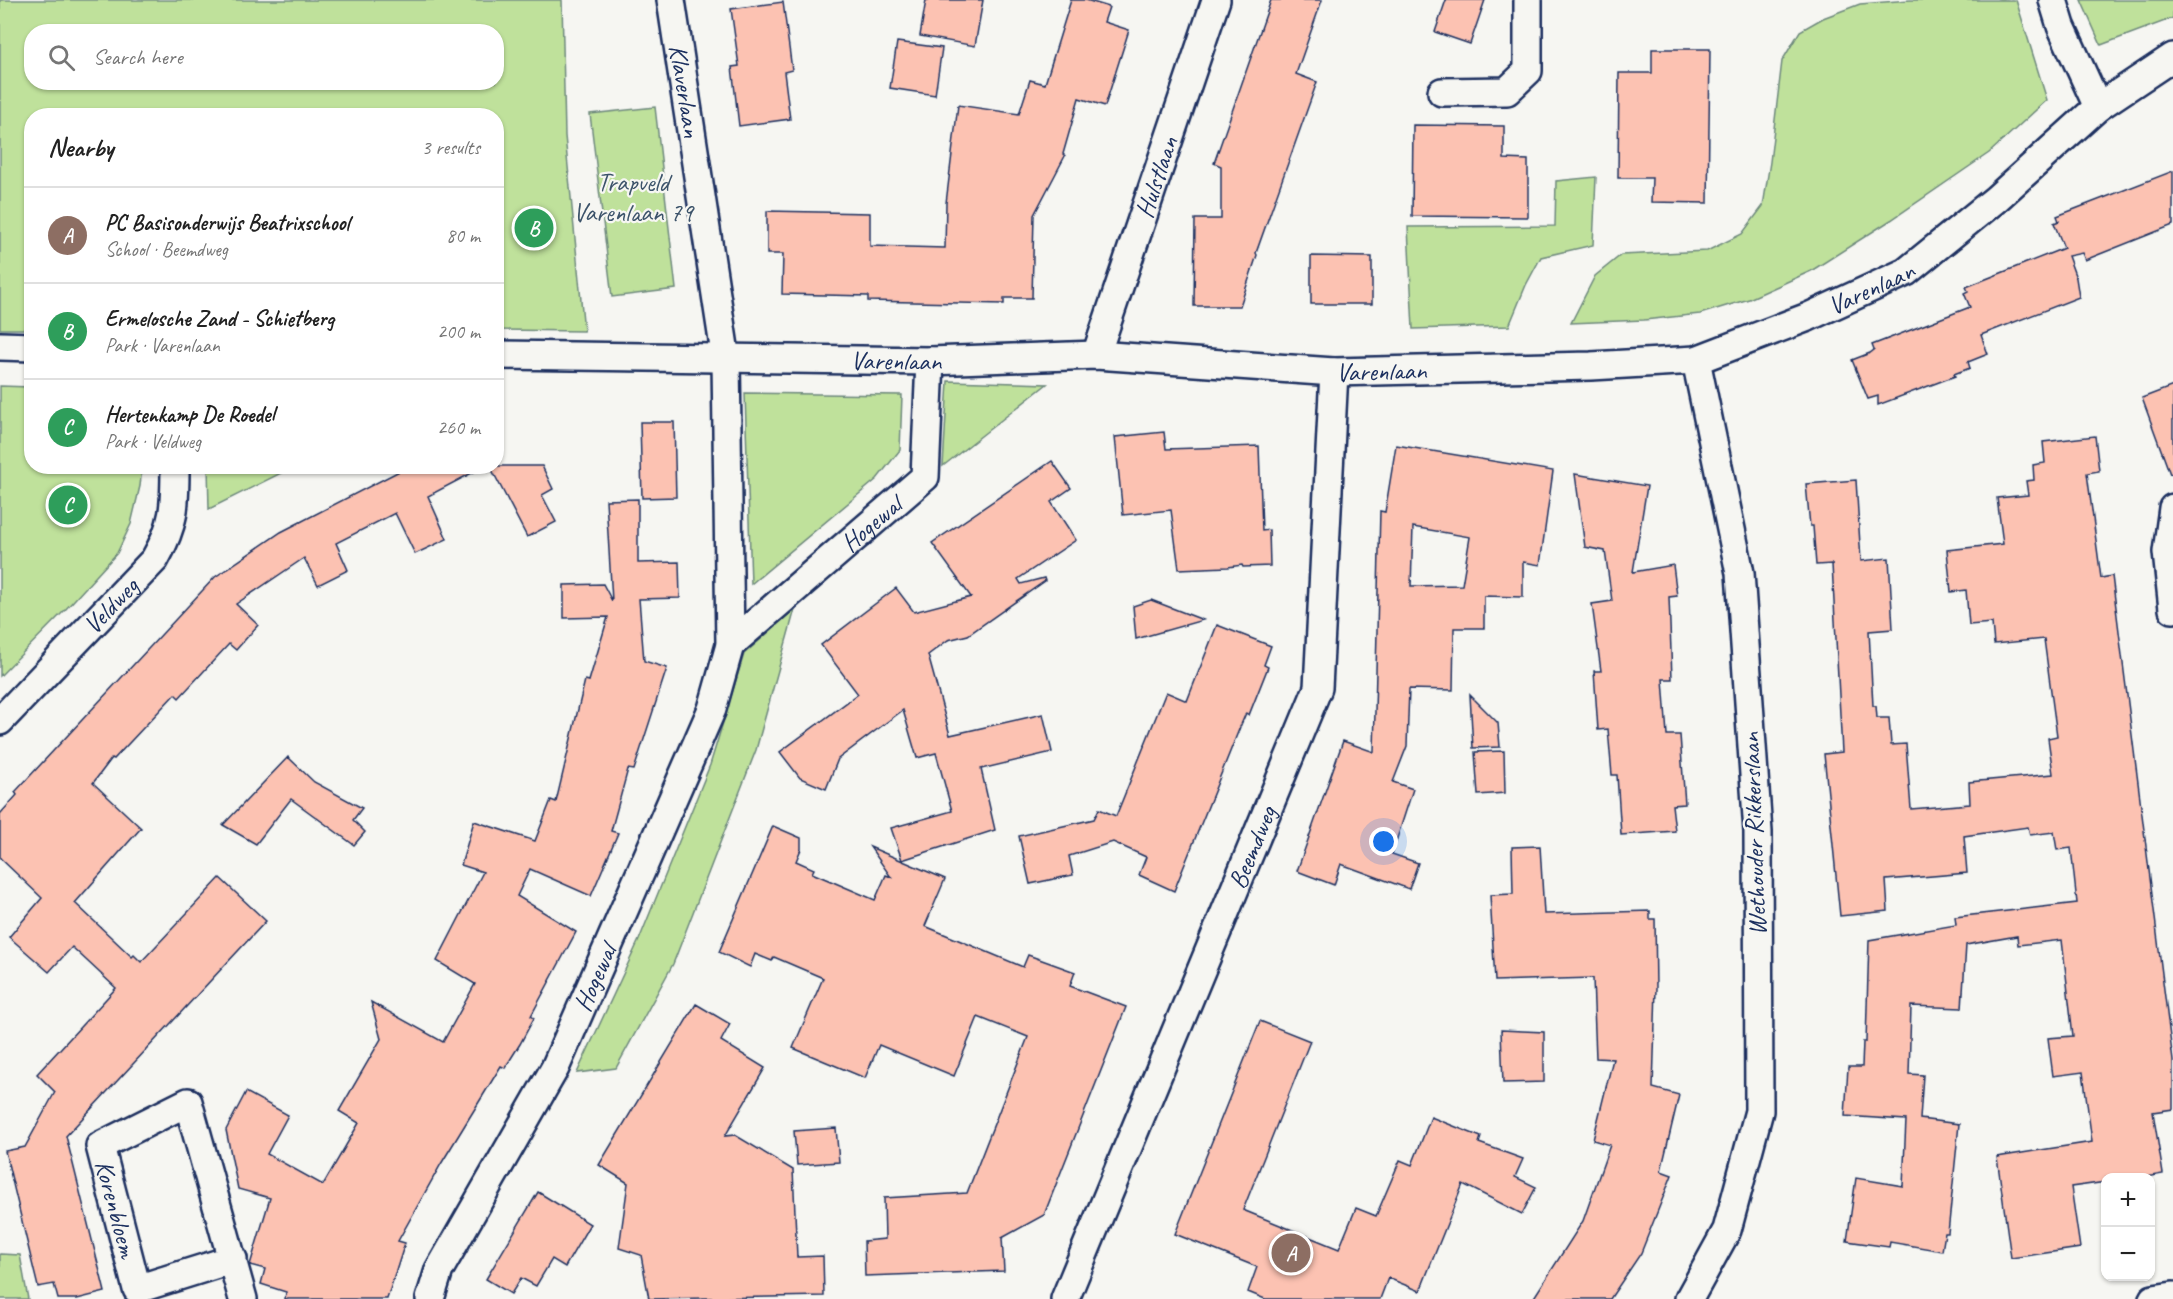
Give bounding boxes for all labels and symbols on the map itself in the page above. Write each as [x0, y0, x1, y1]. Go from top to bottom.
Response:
street label: Klaverlaan [661, 42, 709, 140]
street label: Hulstlaan [1127, 132, 1185, 222]
park label: Trapveld Varenlaan 79 [573, 166, 695, 229]
pin: B [514, 206, 554, 250]
street label: Varenlaan [1823, 254, 1922, 322]
street label: Varenlaan [850, 343, 943, 378]
street label: Varenlaan [1336, 353, 1428, 388]
pin: C [48, 482, 88, 528]
street label: Hogewal [834, 485, 912, 559]
street label: Veldweg [76, 569, 147, 641]
street label: Wethouder Rikkerslaan [1734, 731, 1774, 936]
street label: Beemdweg [1220, 799, 1285, 893]
your location [1369, 827, 1398, 856]
street label: Hogewal [565, 935, 626, 1016]
street label: Korenbloem [87, 1157, 145, 1263]
pin: A [1272, 1230, 1310, 1276]

